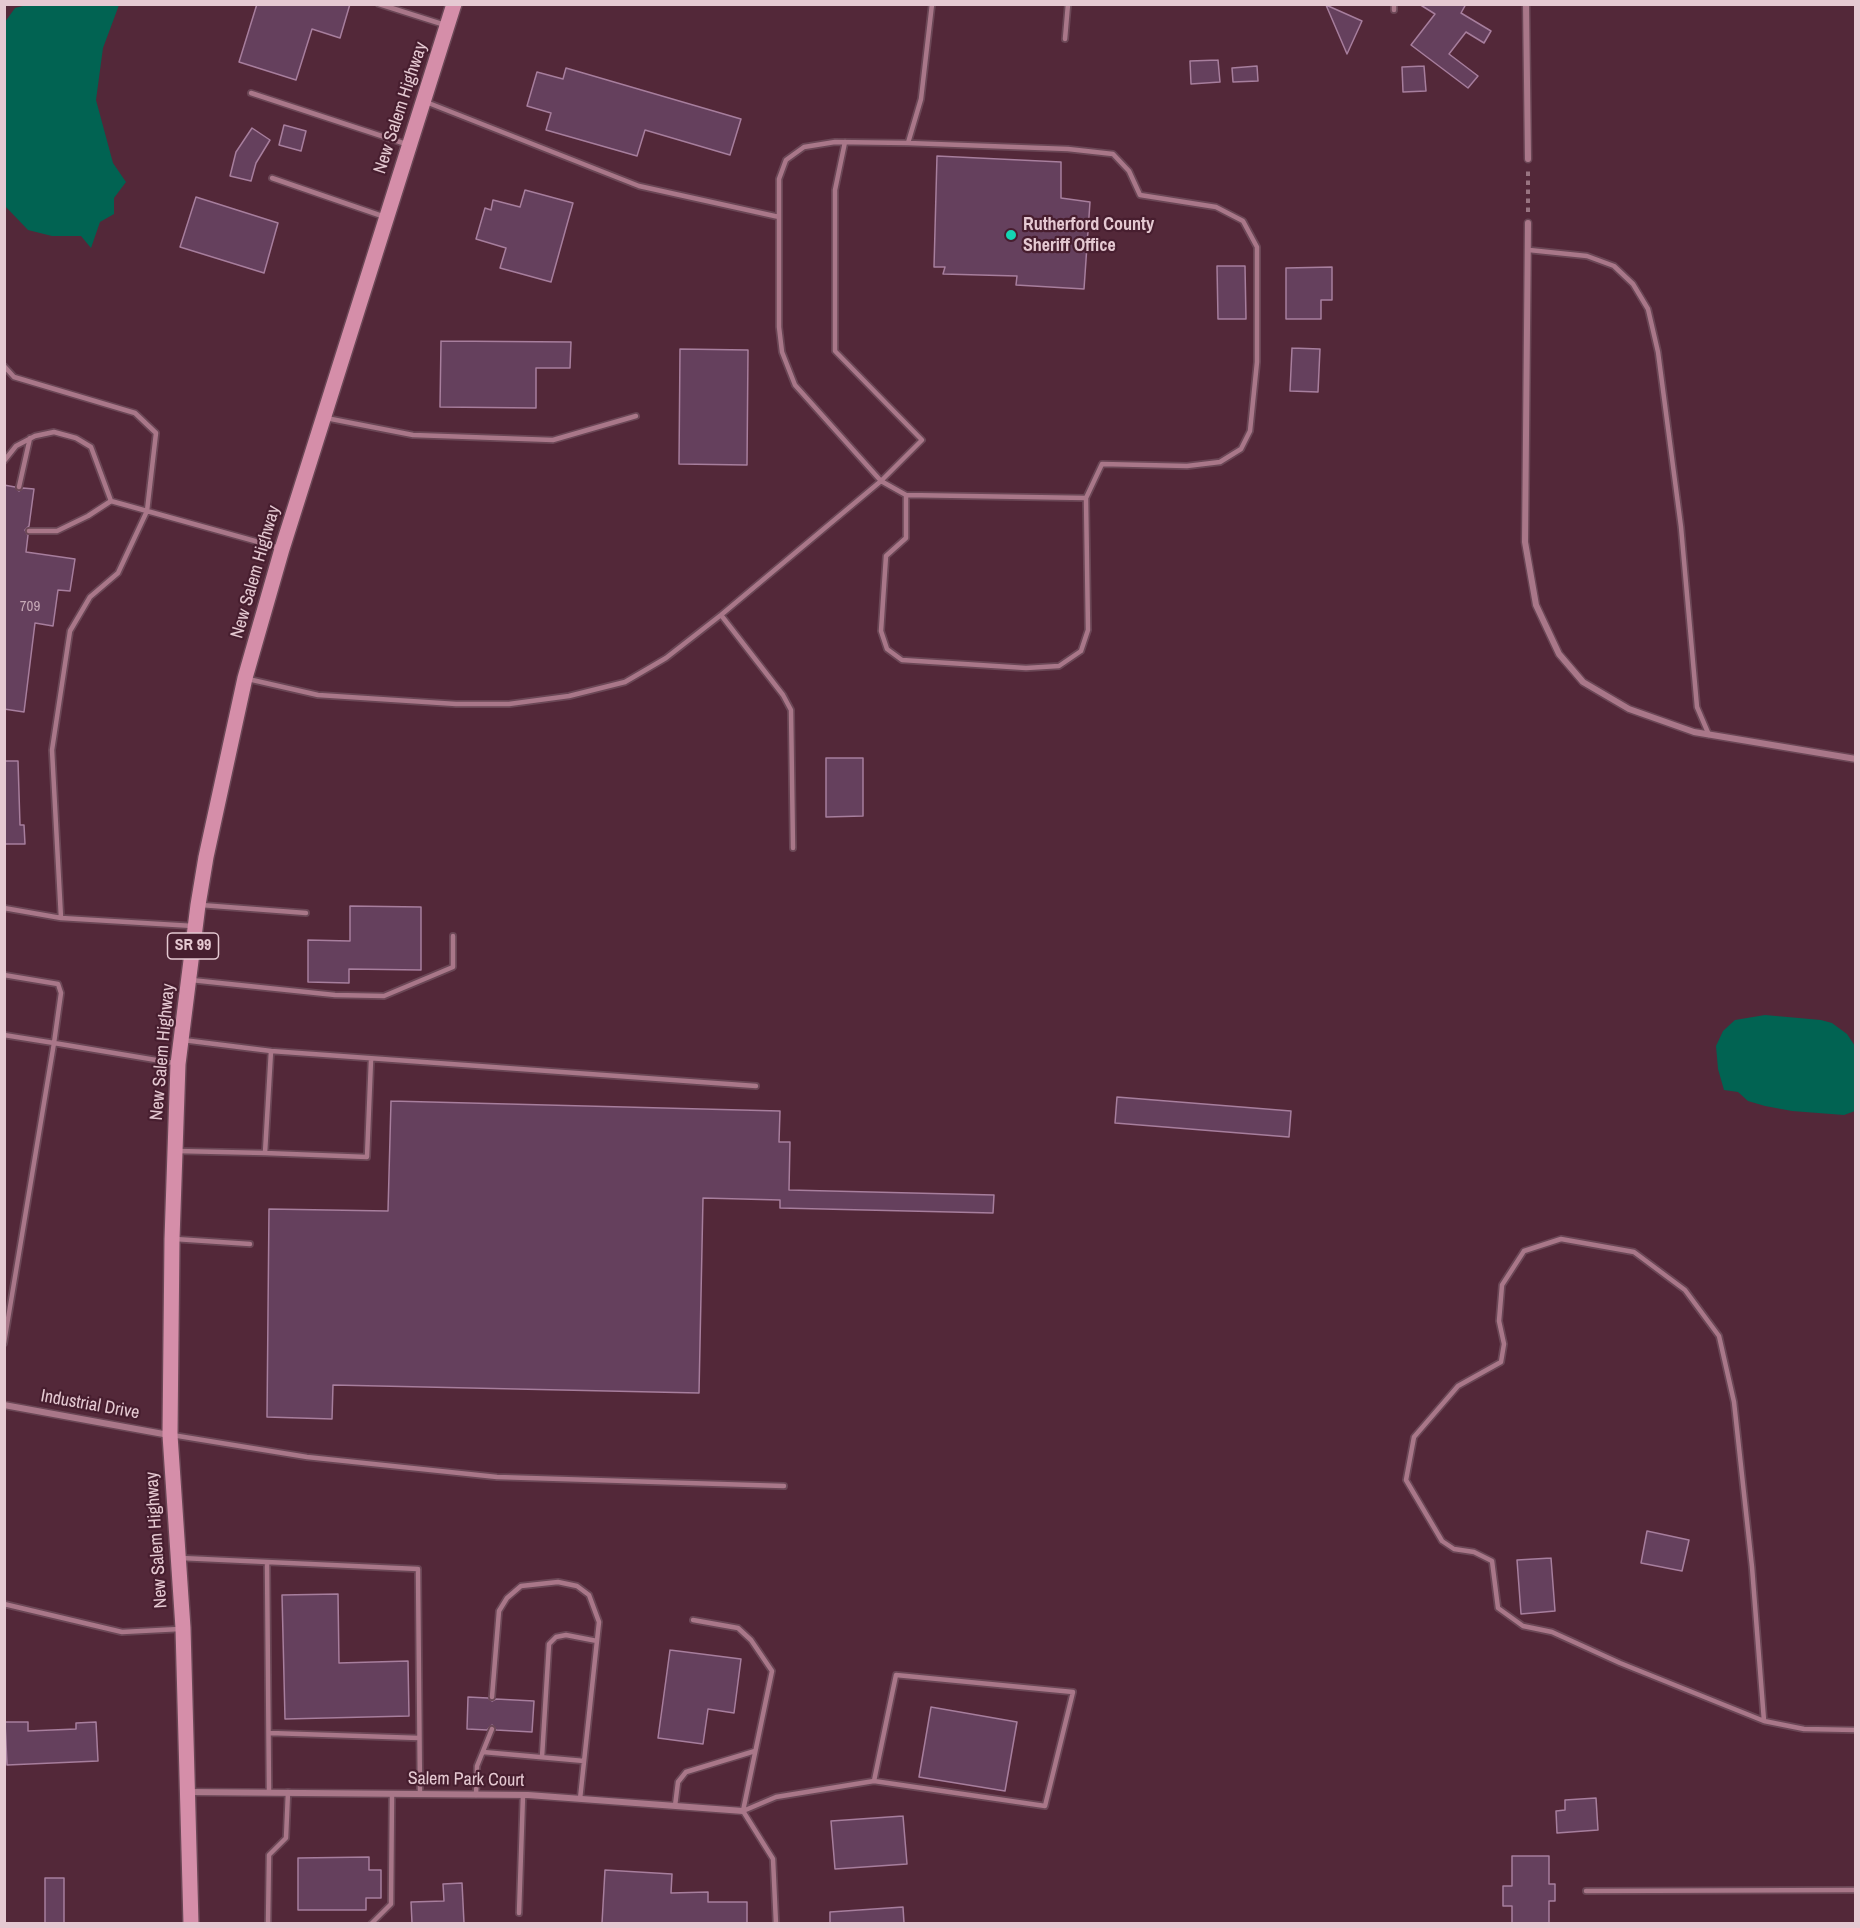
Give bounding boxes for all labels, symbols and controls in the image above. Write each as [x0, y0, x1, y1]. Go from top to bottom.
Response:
street label: New Salem Highway [370, 40, 432, 176]
place label: Rutherford County Sheriff Office [1023, 214, 1154, 256]
marker: Rutherford County Sheriff Office [1004, 228, 1018, 242]
street label: New Salem Highway [227, 503, 285, 641]
house number: 709 [20, 598, 40, 616]
road number: SR 99 [168, 933, 218, 959]
street label: New Salem Highway [146, 983, 180, 1121]
street label: Industrial Drive [39, 1386, 141, 1424]
street label: New Salem Highway [141, 1471, 173, 1609]
street label: Salem Park Court [408, 1768, 524, 1792]

